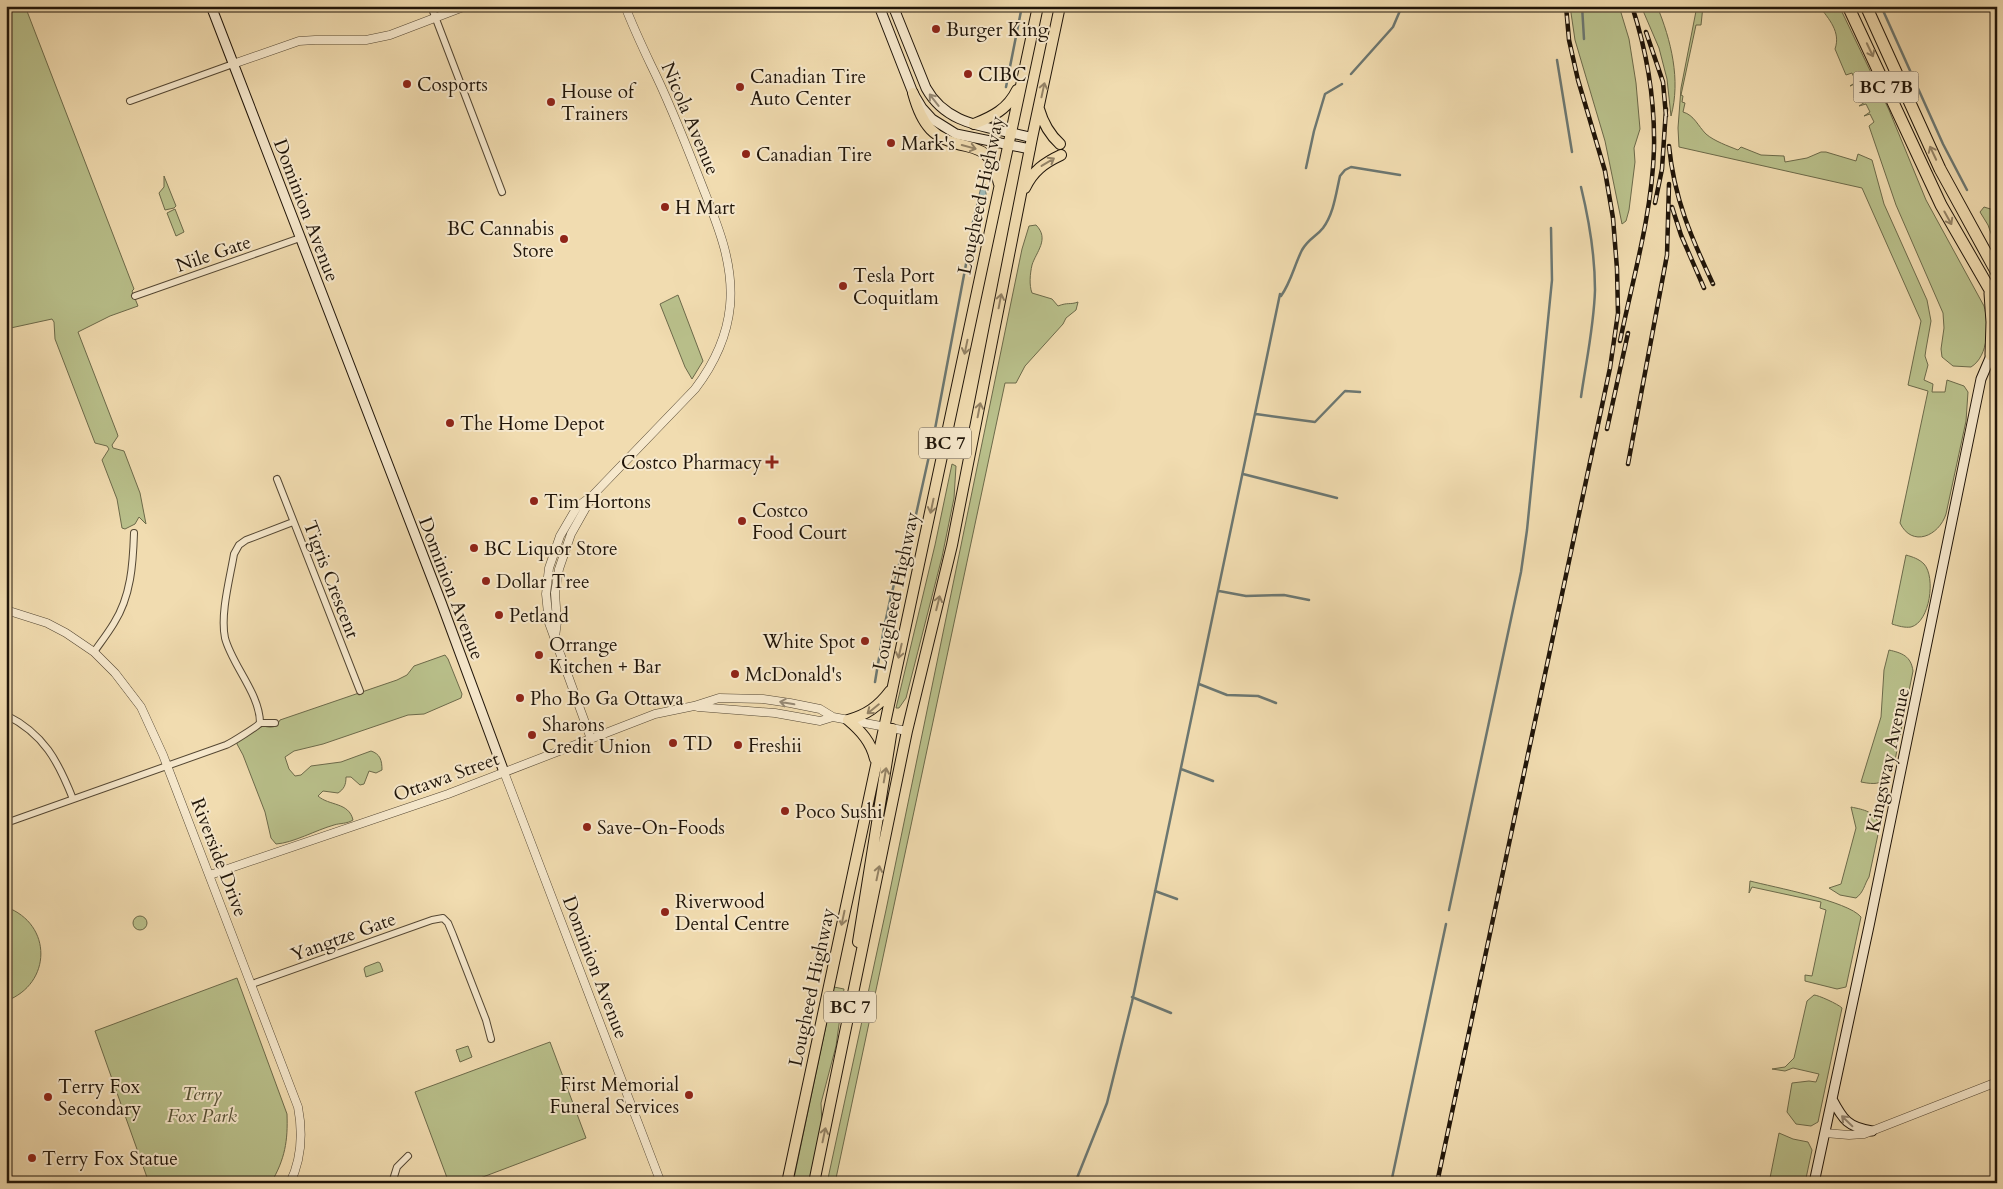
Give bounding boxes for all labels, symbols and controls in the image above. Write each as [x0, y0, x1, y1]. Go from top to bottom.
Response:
place label: Burger King [946, 17, 1049, 43]
marker: Burger King [930, 23, 942, 35]
one-way arrow [1865, 42, 1875, 57]
street label: Nicola Avenue [655, 58, 726, 179]
place label: CIBC [978, 62, 1026, 88]
place label: Canadian Tire Auto Center [750, 64, 866, 112]
marker: CIBC [962, 68, 974, 80]
place label: Cosports [417, 72, 488, 98]
road number: BC 7B [1854, 72, 1918, 102]
marker: Cosports [401, 78, 413, 90]
place label: House of Trainers [561, 79, 637, 127]
marker: Canadian Tire Auto Center [734, 81, 746, 93]
one-way arrow [1038, 83, 1048, 99]
one-way arrow [928, 93, 939, 106]
marker: House of Trainers [545, 96, 557, 108]
street label: Lougheed Highway [951, 114, 1010, 277]
place label: Mark's [901, 131, 955, 157]
street label: Dominion Avenue [267, 135, 345, 286]
marker: Mark's [885, 137, 897, 149]
place label: Canadian Tire [756, 142, 872, 168]
one-way arrow [960, 143, 976, 152]
one-way arrow [1927, 146, 1937, 161]
marker: Canadian Tire [740, 148, 752, 160]
one-way arrow [1041, 156, 1055, 166]
place label: H Mart [675, 195, 735, 221]
marker: H Mart [659, 201, 671, 213]
one-way arrow [1944, 210, 1953, 225]
place label: BC Cannabis Store [447, 216, 554, 264]
street label: Nile Gate [172, 229, 254, 279]
marker: BC Cannabis Store [558, 233, 570, 245]
place label: Tesla Port Coquitlam [853, 263, 940, 311]
marker: Tesla Port Coquitlam [837, 280, 849, 292]
one-way arrow [996, 293, 1005, 309]
one-way arrow [960, 339, 970, 355]
one-way arrow [974, 402, 984, 418]
place label: The Home Depot [460, 411, 605, 437]
marker: The Home Depot [444, 417, 456, 429]
road number: BC 7 [919, 428, 971, 458]
place label: Costco Pharmacy [621, 450, 762, 476]
marker: Costco Pharmacy [766, 456, 778, 468]
place label: Tim Hortons [544, 489, 651, 515]
marker: Tim Hortons [528, 495, 540, 507]
place label: Costco Food Court [752, 498, 847, 546]
one-way arrow [927, 498, 936, 514]
street label: Lougheed Highway [866, 510, 925, 673]
street label: Dominion Avenue [412, 513, 490, 664]
marker: Costco Food Court [736, 515, 748, 527]
street label: Tigris Crescent [297, 517, 365, 642]
place label: BC Liquor Store [484, 536, 618, 562]
marker: BC Liquor Store [468, 542, 480, 554]
place label: Dollar Tree [496, 569, 590, 595]
marker: Dollar Tree [480, 575, 492, 587]
one-way arrow [934, 595, 943, 611]
place label: Petland [509, 603, 569, 629]
marker: Petland [493, 609, 505, 621]
place label: White Spot [762, 629, 855, 655]
place label: Orrange Kitchen + Bar [549, 632, 661, 680]
marker: White Spot [859, 635, 871, 647]
one-way arrow [895, 643, 904, 659]
marker: Orrange Kitchen + Bar [533, 649, 545, 661]
place label: McDonald's [745, 662, 842, 688]
marker: McDonald's [729, 668, 741, 680]
street label: Kingsway Avenue [1860, 685, 1916, 835]
place label: Pho Bo Ga Ottawa [530, 686, 684, 712]
marker: Pho Bo Ga Ottawa [514, 692, 526, 704]
one-way arrow [779, 697, 795, 707]
one-way arrow [866, 703, 879, 714]
place label: Sharons Credit Union [542, 712, 652, 760]
marker: Sharons Credit Union [526, 729, 538, 741]
place label: TD [683, 731, 712, 757]
place label: Freshii [748, 733, 802, 759]
marker: TD [667, 737, 679, 749]
marker: Freshii [732, 739, 744, 751]
street label: Ottawa Street [390, 746, 503, 808]
one-way arrow [881, 767, 891, 783]
street label: Riverside Drive [185, 794, 254, 920]
place label: Poco Sushi [795, 799, 883, 825]
marker: Poco Sushi [779, 805, 791, 817]
place label: Save-On-Foods [597, 815, 725, 841]
marker: Save-On-Foods [581, 821, 593, 833]
one-way arrow [874, 865, 883, 881]
place label: Riverwood Dental Centre [675, 889, 790, 937]
street label: Dominion Avenue [556, 892, 634, 1043]
street label: Yangtze Gate [287, 906, 399, 968]
marker: Riverwood Dental Centre [659, 906, 671, 918]
street label: Lougheed Highway [782, 906, 841, 1069]
one-way arrow [838, 909, 848, 925]
road number: BC 7 [824, 992, 876, 1022]
place label: First Memorial Funeral Services [550, 1072, 679, 1120]
place label: Terry Fox Secondary [58, 1074, 141, 1122]
park label: Terry Fox Park [167, 1081, 238, 1129]
marker: First Memorial Funeral Services [683, 1089, 695, 1101]
marker: Terry Fox Secondary [42, 1091, 54, 1103]
one-way arrow [1841, 1115, 1854, 1127]
one-way arrow [820, 1127, 829, 1143]
place label: Terry Fox Statue [42, 1146, 178, 1172]
marker: Terry Fox Statue [26, 1152, 38, 1164]

